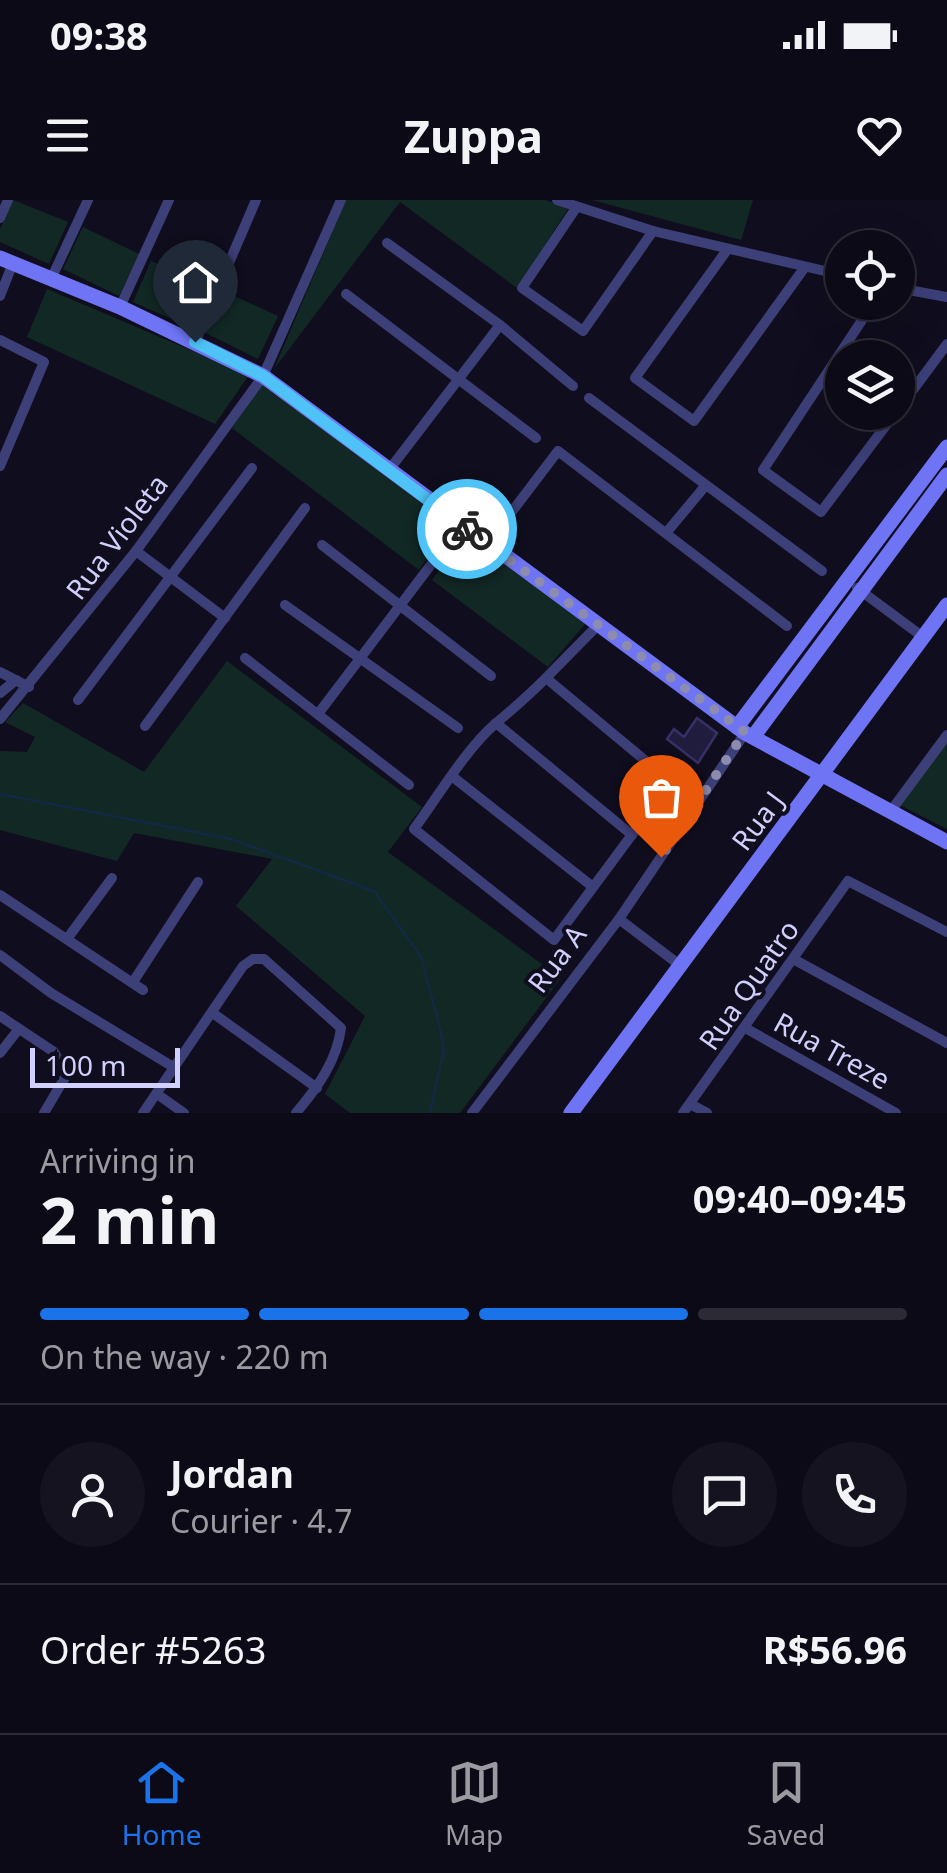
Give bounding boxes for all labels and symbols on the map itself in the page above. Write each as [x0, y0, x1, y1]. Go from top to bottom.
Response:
pin [153, 240, 238, 343]
street label: Rua Violeta [57, 466, 176, 607]
courier [417, 479, 517, 579]
pin [619, 755, 704, 858]
street label: Rua J [722, 783, 792, 858]
street label: Rua Quatro [689, 912, 807, 1057]
street label: Rua A [518, 917, 594, 1000]
street label: Rua Treze [768, 1003, 897, 1098]
scale bar [30, 1043, 180, 1088]

